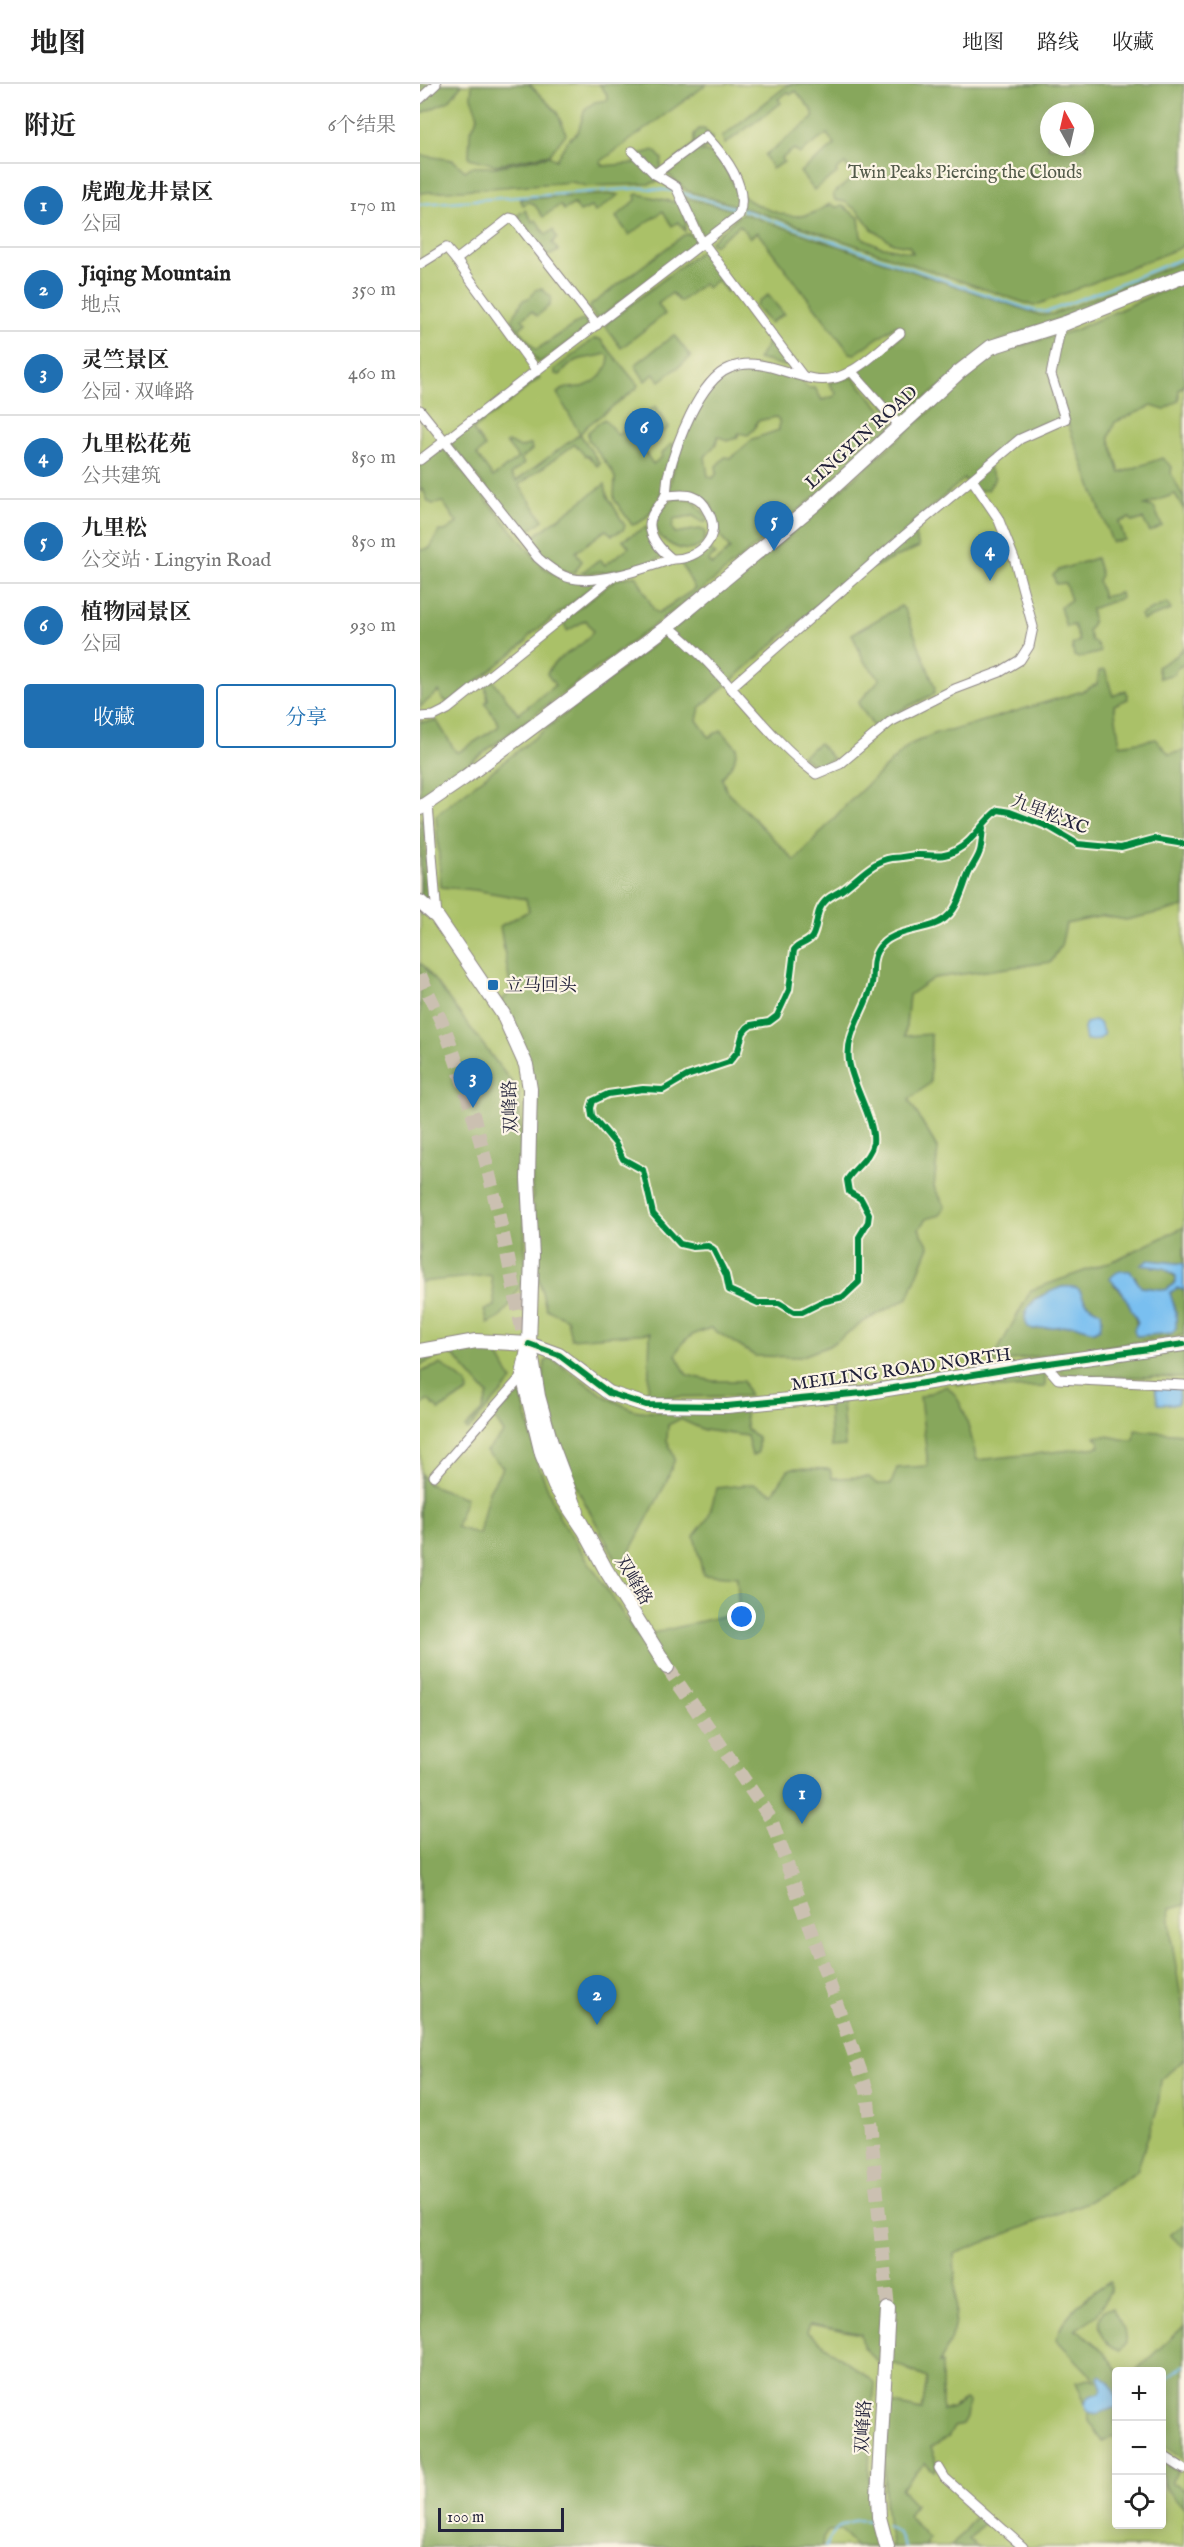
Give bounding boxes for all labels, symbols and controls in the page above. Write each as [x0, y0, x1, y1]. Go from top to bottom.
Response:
text: 地图 [30, 27, 86, 62]
text: 地图 [962, 30, 1004, 57]
text: 路线 [1037, 30, 1079, 57]
text: 收藏 [1112, 30, 1154, 57]
north arrow [1040, 102, 1094, 156]
text: 附近 [24, 110, 76, 143]
text: 6个结果 [328, 113, 396, 138]
park label: Twin Peaks Piercing the Clouds [848, 162, 1082, 185]
text: 虎跑龙井景区 [81, 179, 213, 207]
text: 1 [40, 193, 47, 218]
text: 170 m [350, 193, 396, 218]
text: 公园 [81, 212, 121, 237]
text: Jiqing Mountain [81, 260, 231, 288]
text: 2 [39, 277, 48, 302]
text: 350 m [352, 277, 396, 302]
text: 地点 [81, 293, 121, 318]
text: 灵竺景区 [81, 347, 169, 375]
text: 3 [40, 361, 47, 386]
text: 460 m [348, 361, 396, 386]
text: 公园 · 双峰路 [81, 380, 194, 405]
street label: LINGYIN ROAD [801, 381, 923, 495]
pin: 6 [624, 408, 664, 458]
text: 九里松花苑 [81, 431, 191, 459]
text: 4 [39, 445, 48, 470]
text: 850 m [351, 445, 396, 470]
text: 公共建筑 [81, 464, 161, 489]
pin: 5 [754, 502, 794, 551]
text: 九里松 [81, 515, 147, 543]
text: 5 [40, 529, 47, 554]
text: 850 m [351, 529, 396, 554]
pin: 4 [970, 532, 1010, 581]
text: 公交站 · Lingyin Road [81, 548, 271, 573]
text: 植物园景区 [81, 599, 191, 627]
text: 6 [39, 613, 48, 638]
text: 930 m [350, 613, 396, 638]
text: 公园 [81, 632, 121, 657]
button: 收藏 [24, 684, 204, 748]
button: 分享 [216, 684, 396, 748]
street label: 九里松XC [1007, 790, 1092, 841]
place label: 立马回头 [505, 975, 577, 998]
marker: 立马回头 [486, 978, 500, 992]
pin: 3 [454, 1058, 492, 1108]
street label: 双峰路 [499, 1080, 524, 1134]
street label: MEILING ROAD NORTH [790, 1344, 1013, 1397]
street label: 双峰路 [609, 1552, 656, 1610]
your location [727, 1602, 756, 1631]
pin: 1 [782, 1774, 821, 1824]
pin: 2 [578, 1976, 616, 2025]
map controls [1112, 2367, 1166, 2529]
button: + [1112, 2367, 1166, 2421]
street label: 双峰路 [852, 2400, 877, 2455]
button: − [1112, 2421, 1166, 2475]
button: locate [1112, 2475, 1166, 2529]
scale bar [438, 2505, 564, 2532]
text: 100 m [447, 2508, 484, 2528]

